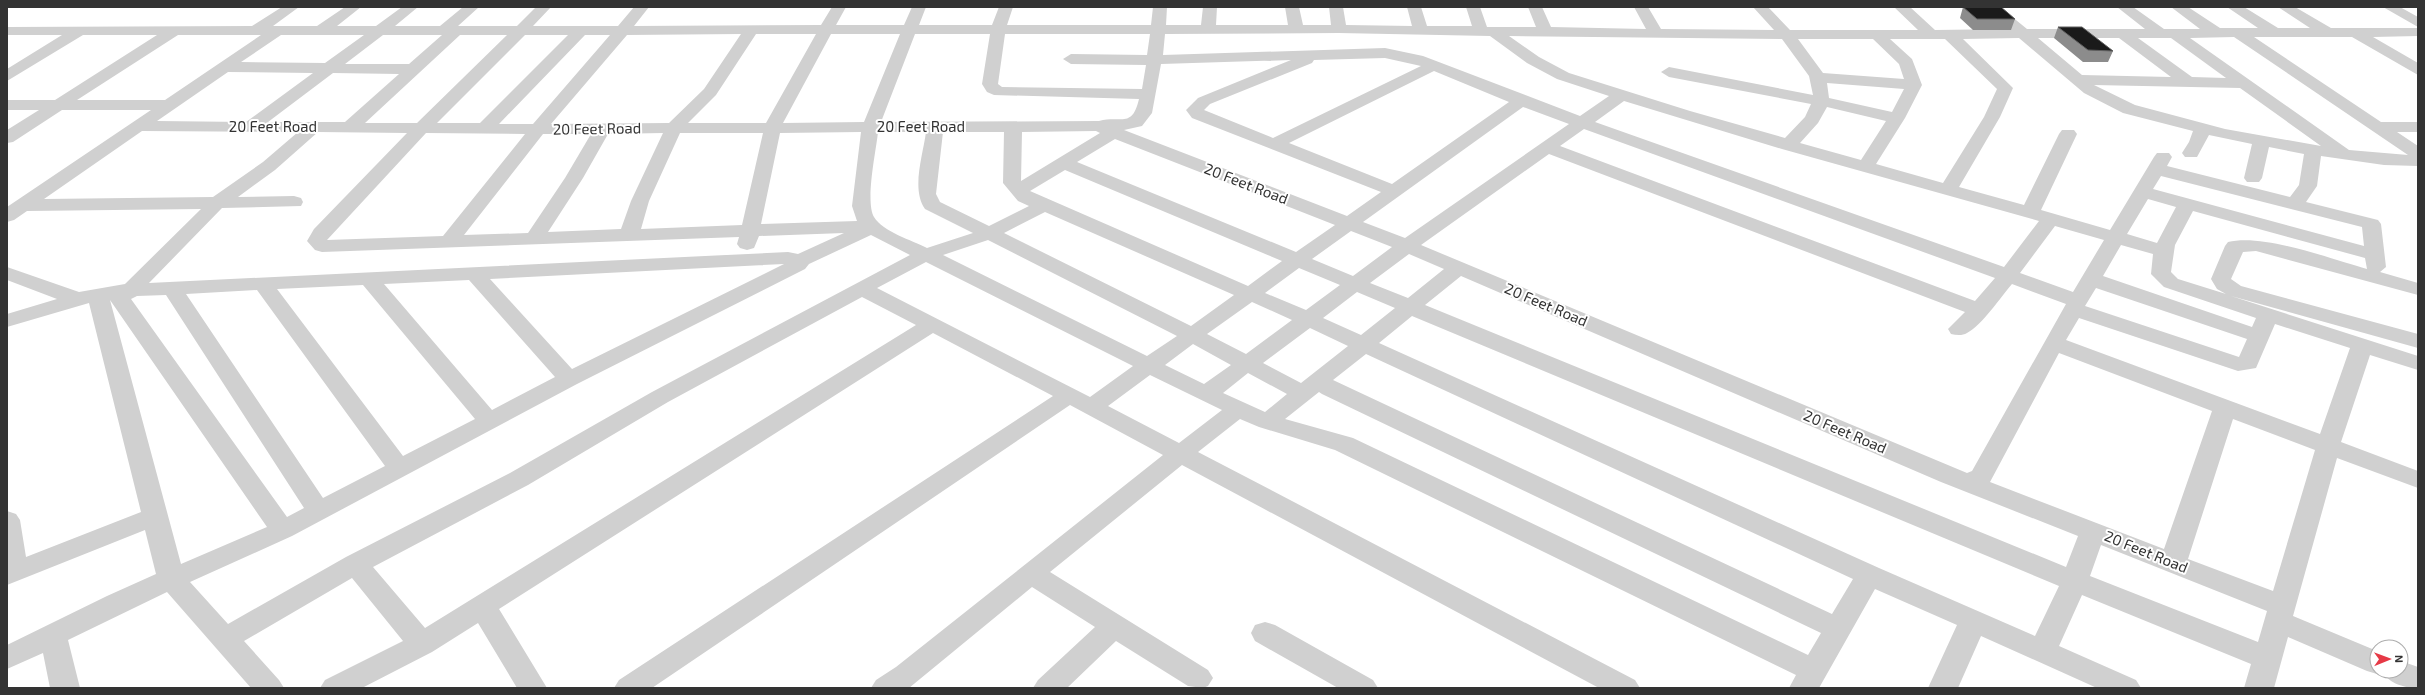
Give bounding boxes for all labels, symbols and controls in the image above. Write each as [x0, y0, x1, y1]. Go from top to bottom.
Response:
street label: 20 Feet Road [229, 117, 317, 135]
street label: 20 Feet Road [877, 117, 965, 135]
street label: 20 Feet Road [553, 118, 641, 138]
street label: 20 Feet Road [1202, 159, 1291, 207]
street label: 20 Feet Road [1502, 279, 1591, 330]
street label: 20 Feet Road [1801, 406, 1890, 457]
street label: 20 Feet Road [2102, 526, 2191, 576]
north arrow [2369, 639, 2409, 679]
text: N [2393, 655, 2406, 663]

